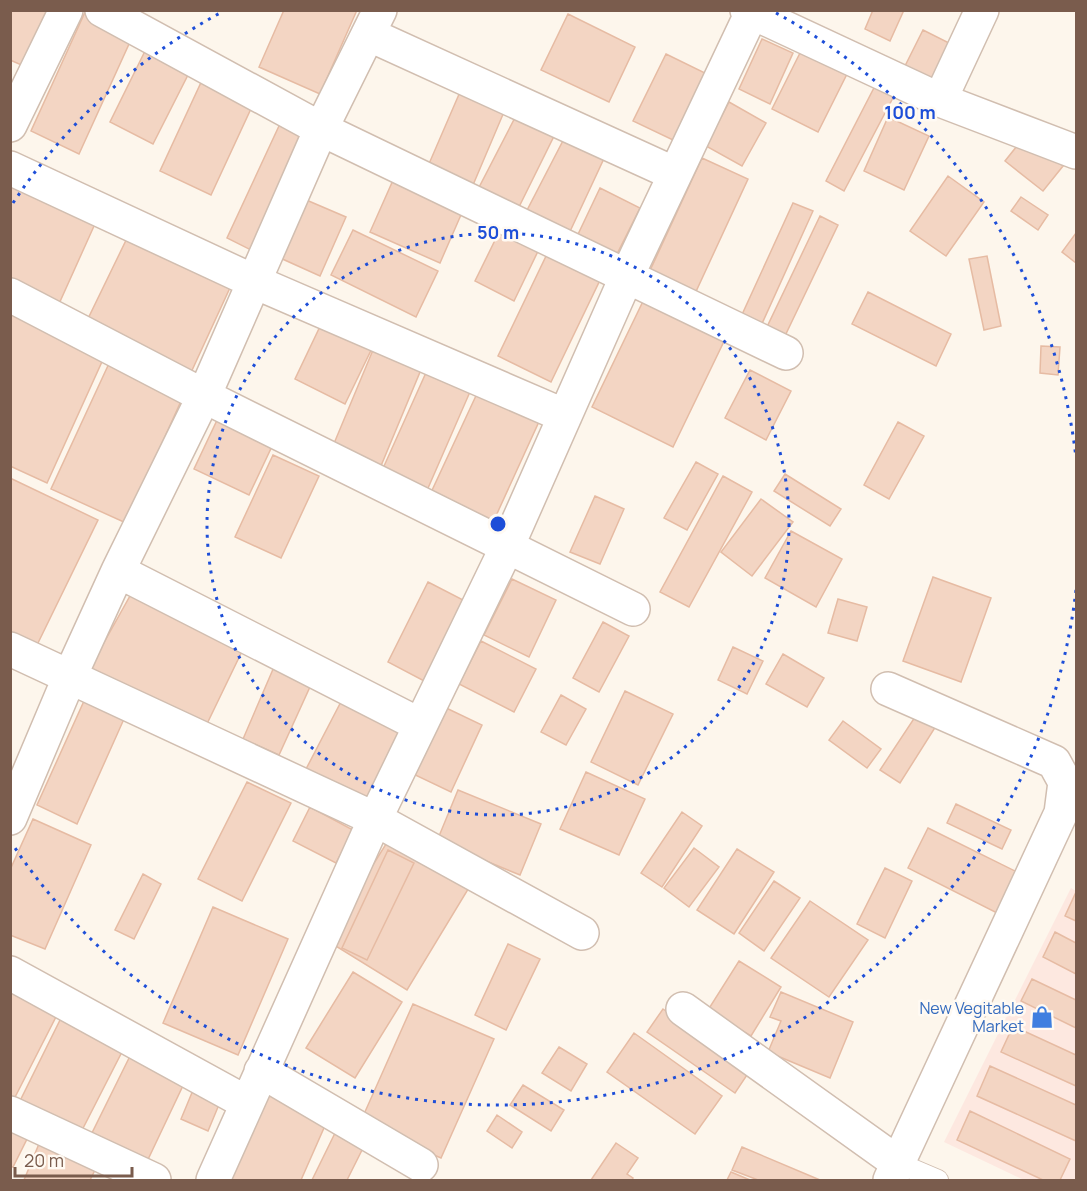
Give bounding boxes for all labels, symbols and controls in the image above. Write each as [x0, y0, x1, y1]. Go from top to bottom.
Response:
text: 100 m [884, 100, 936, 124]
text: 50 m [477, 220, 519, 244]
centre of rings [488, 514, 508, 534]
place label: New Vegitable Market [919, 997, 1024, 1037]
shop icon: New Vegitable Market [1029, 1004, 1055, 1030]
scale bar [15, 1140, 132, 1178]
text: 20 m [24, 1148, 64, 1172]

